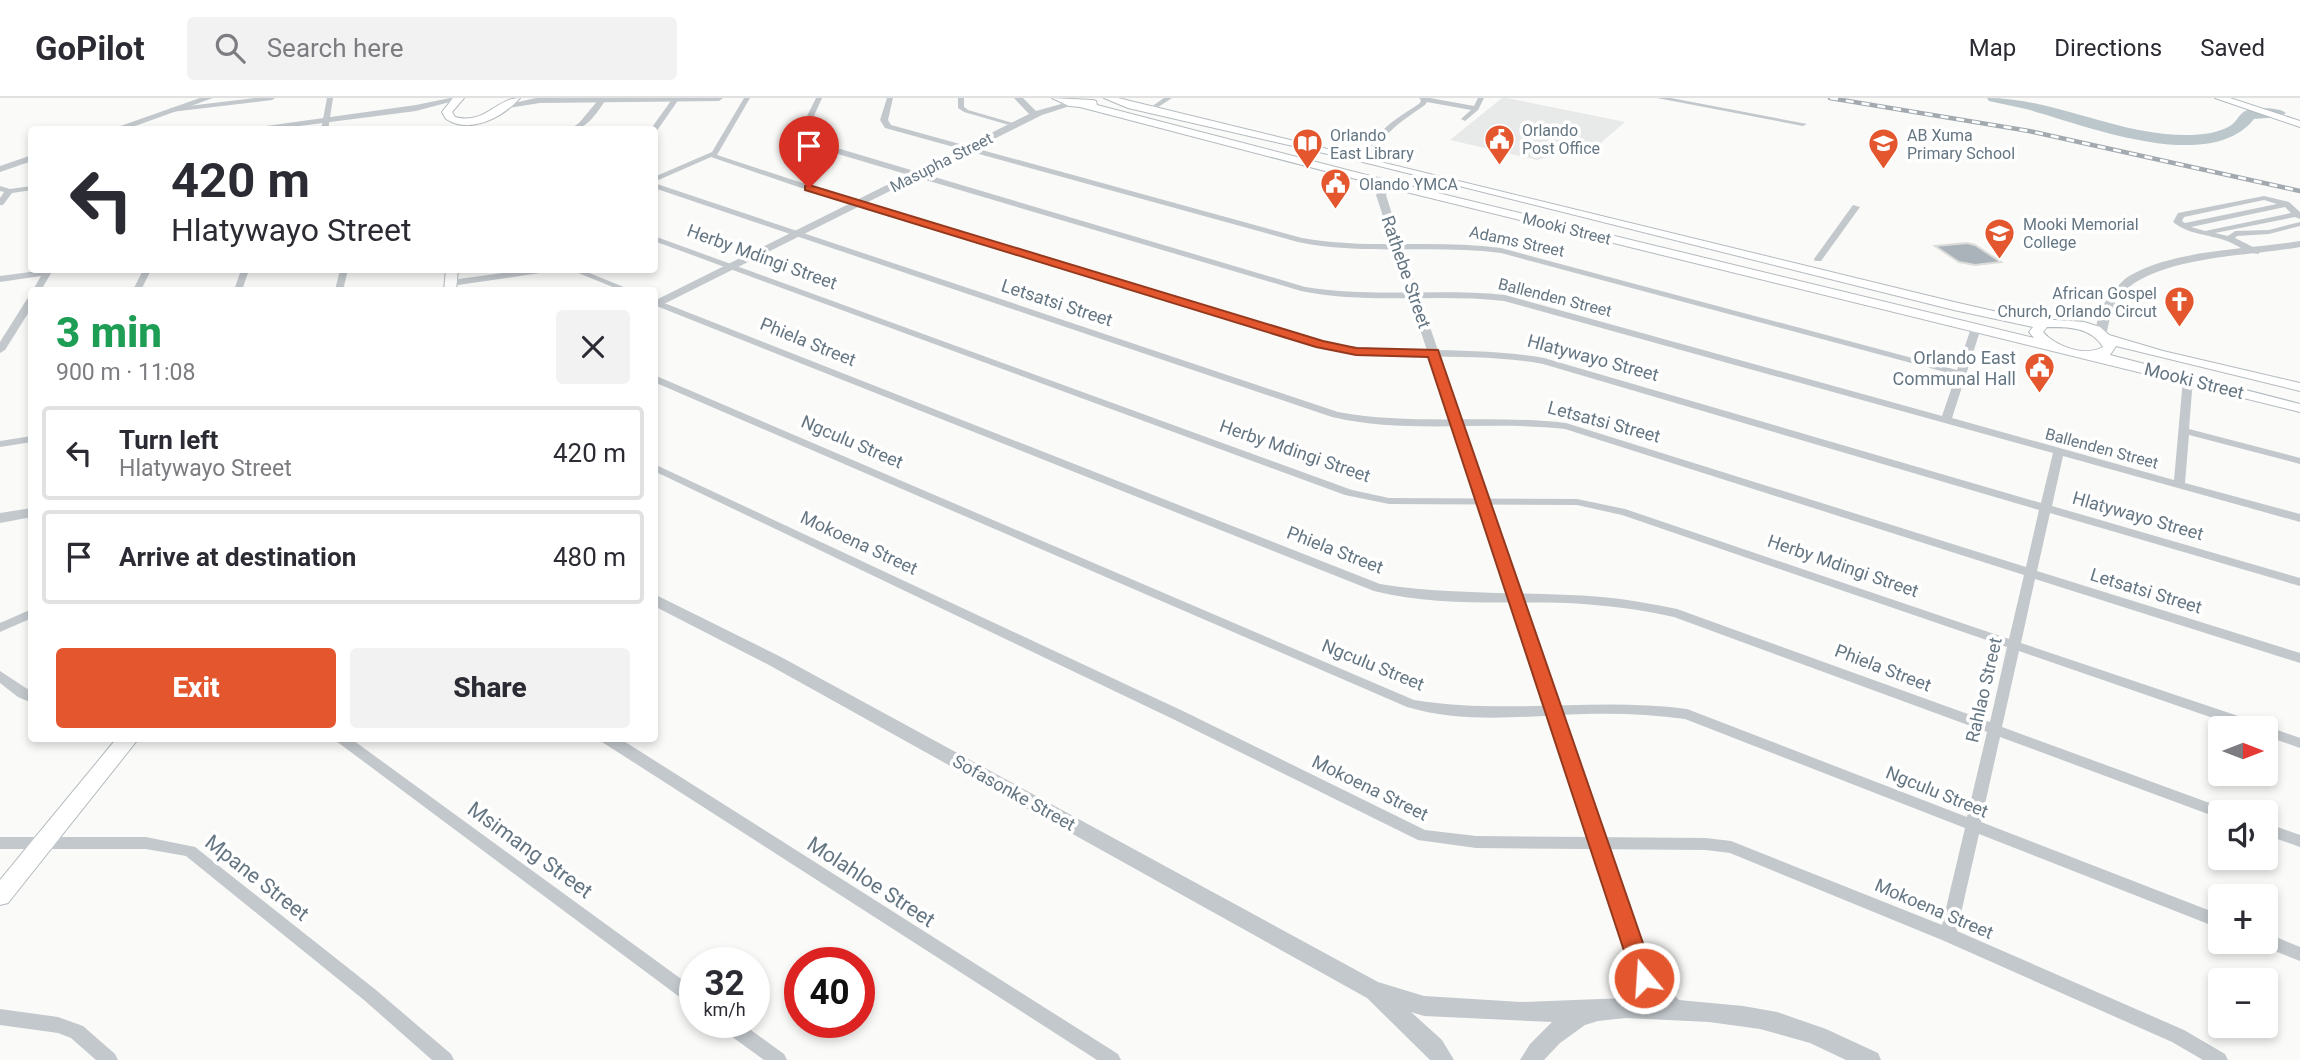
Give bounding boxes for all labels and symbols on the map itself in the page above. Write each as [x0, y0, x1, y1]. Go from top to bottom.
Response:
pin [779, 116, 839, 188]
place label: Orlando Post Office [1522, 121, 1600, 158]
public building icon: Orlando Post Office [1482, 122, 1516, 166]
place label: Orlando East Library [1330, 126, 1414, 163]
place label: AB Xuma Primary School [1907, 126, 2015, 163]
library icon: Orlando East Library [1290, 127, 1324, 171]
school or university icon: AB Xuma Primary School [1867, 127, 1901, 171]
street label: Masupha Street [887, 128, 996, 196]
public building icon: Olando YMCA [1319, 167, 1353, 211]
place label: Olando YMCA [1359, 175, 1459, 194]
street label: Mooki Street [1521, 208, 1613, 249]
street label: Rathebe Street [1377, 213, 1436, 331]
place label: Mooki Memorial College [2023, 215, 2139, 252]
school or university icon: Mooki Memorial College [1983, 216, 2017, 260]
street label: Herby Mdingi Street [684, 220, 840, 293]
street label: Adams Street [1468, 222, 1566, 261]
street label: Ballenden Street [1496, 274, 1614, 321]
street label: Letsatsi Street [999, 275, 1116, 330]
place label: African Gospel Church, Orlando Circut [1997, 284, 2157, 321]
church icon: African Gospel Church, Orlando Circut [2163, 285, 2197, 329]
street label: Phiela Street [757, 313, 859, 370]
street label: Hlatywayo Street [1525, 330, 1661, 385]
place label: Orlando East Communal Hall [1893, 347, 2016, 389]
public building icon: Orlando East Communal Hall [2022, 351, 2056, 395]
street label: Mooki Street [2142, 358, 2246, 403]
street label: Letsatsi Street [1546, 396, 1663, 447]
street label: Ngculu Street [798, 411, 906, 472]
street label: Herby Mdingi Street [1217, 415, 1373, 486]
street label: Ballenden Street [2043, 424, 2160, 473]
street label: Hlatywayo Street [2070, 487, 2206, 544]
street label: Mokoena Street [797, 506, 921, 579]
street label: Phiela Street [1284, 522, 1386, 578]
street label: Herby Mdingi Street [1765, 530, 1921, 601]
street label: Letsatsi Street [2088, 564, 2205, 618]
street label: Ngculu Street [1319, 634, 1428, 695]
street label: Rahlao Street [1961, 635, 2006, 744]
street label: Phiela Street [1832, 640, 1934, 696]
north arrow [2208, 716, 2278, 786]
street label: Sofasonke Street [949, 750, 1079, 835]
street label: Mokoena Street [1309, 750, 1432, 825]
street label: Ngculu Street [1883, 761, 1992, 822]
street label: Msimang Street [463, 797, 597, 903]
street label: Mpane Street [200, 830, 314, 926]
street label: Molahloe Street [803, 832, 939, 932]
street label: Mokoena Street [1872, 874, 1997, 943]
position arrow [1607, 941, 1681, 1015]
speed limit sign: 40 [784, 947, 875, 1038]

